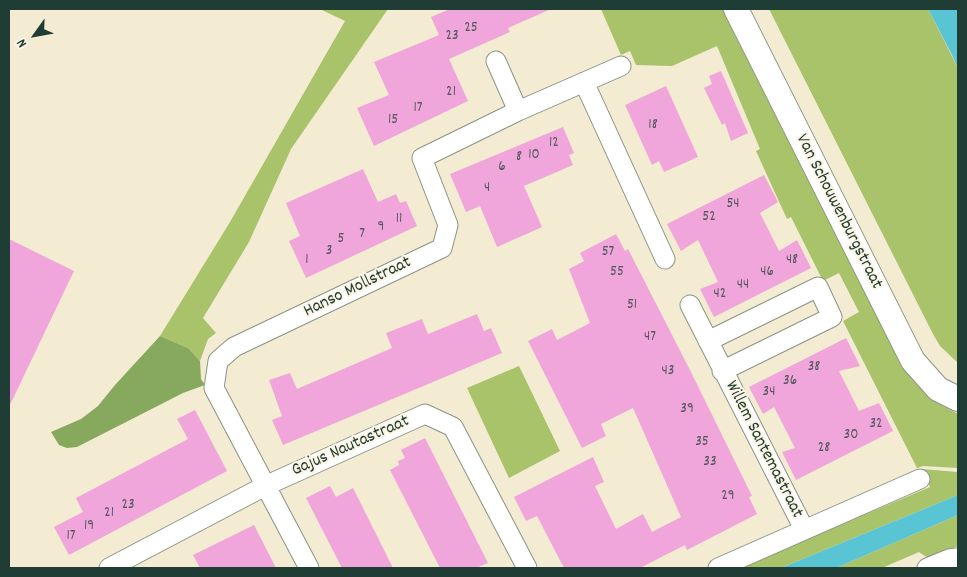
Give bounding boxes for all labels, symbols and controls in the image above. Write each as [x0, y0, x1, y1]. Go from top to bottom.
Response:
north arrow [10, 10, 60, 60]
house number: 25 [464, 20, 478, 38]
house number: 23 [445, 28, 459, 46]
text: N [12, 35, 33, 51]
house number: 21 [446, 84, 456, 102]
house number: 17 [413, 100, 423, 118]
house number: 15 [388, 112, 398, 130]
house number: 18 [648, 117, 658, 135]
street label: Van Schouwenburgstraat [790, 131, 886, 293]
house number: 12 [549, 135, 559, 153]
house number: 10 [528, 147, 540, 165]
house number: 8 [516, 149, 522, 167]
house number: 6 [498, 159, 506, 177]
house number: 4 [484, 180, 490, 198]
house number: 54 [726, 196, 740, 214]
house number: 52 [702, 209, 716, 227]
house number: 11 [396, 211, 402, 229]
house number: 9 [378, 219, 384, 237]
house number: 7 [359, 226, 365, 244]
house number: 5 [338, 231, 344, 249]
house number: 3 [326, 243, 332, 261]
house number: 57 [602, 244, 614, 262]
house number: 1 [305, 252, 309, 270]
house number: 48 [786, 252, 798, 270]
street label: Hanso Mollstraat [301, 253, 415, 323]
house number: 55 [610, 264, 624, 282]
house number: 46 [760, 264, 774, 282]
house number: 44 [737, 277, 749, 295]
house number: 42 [714, 286, 726, 304]
house number: 51 [627, 297, 637, 315]
house number: 47 [644, 329, 656, 347]
house number: 38 [808, 359, 820, 377]
house number: 43 [662, 363, 674, 381]
house number: 36 [783, 373, 797, 391]
street label: Willem Santemastraat [719, 378, 807, 522]
house number: 34 [763, 384, 775, 402]
house number: 39 [680, 401, 694, 419]
street label: Gajus Nautastraat [289, 411, 413, 483]
house number: 32 [869, 416, 883, 434]
house number: 30 [844, 427, 858, 445]
house number: 35 [695, 434, 709, 452]
house number: 28 [818, 440, 830, 458]
house number: 33 [703, 454, 717, 472]
house number: 29 [721, 488, 735, 506]
house number: 23 [121, 497, 135, 515]
house number: 21 [104, 505, 114, 523]
house number: 19 [84, 518, 94, 536]
house number: 17 [66, 528, 76, 546]

